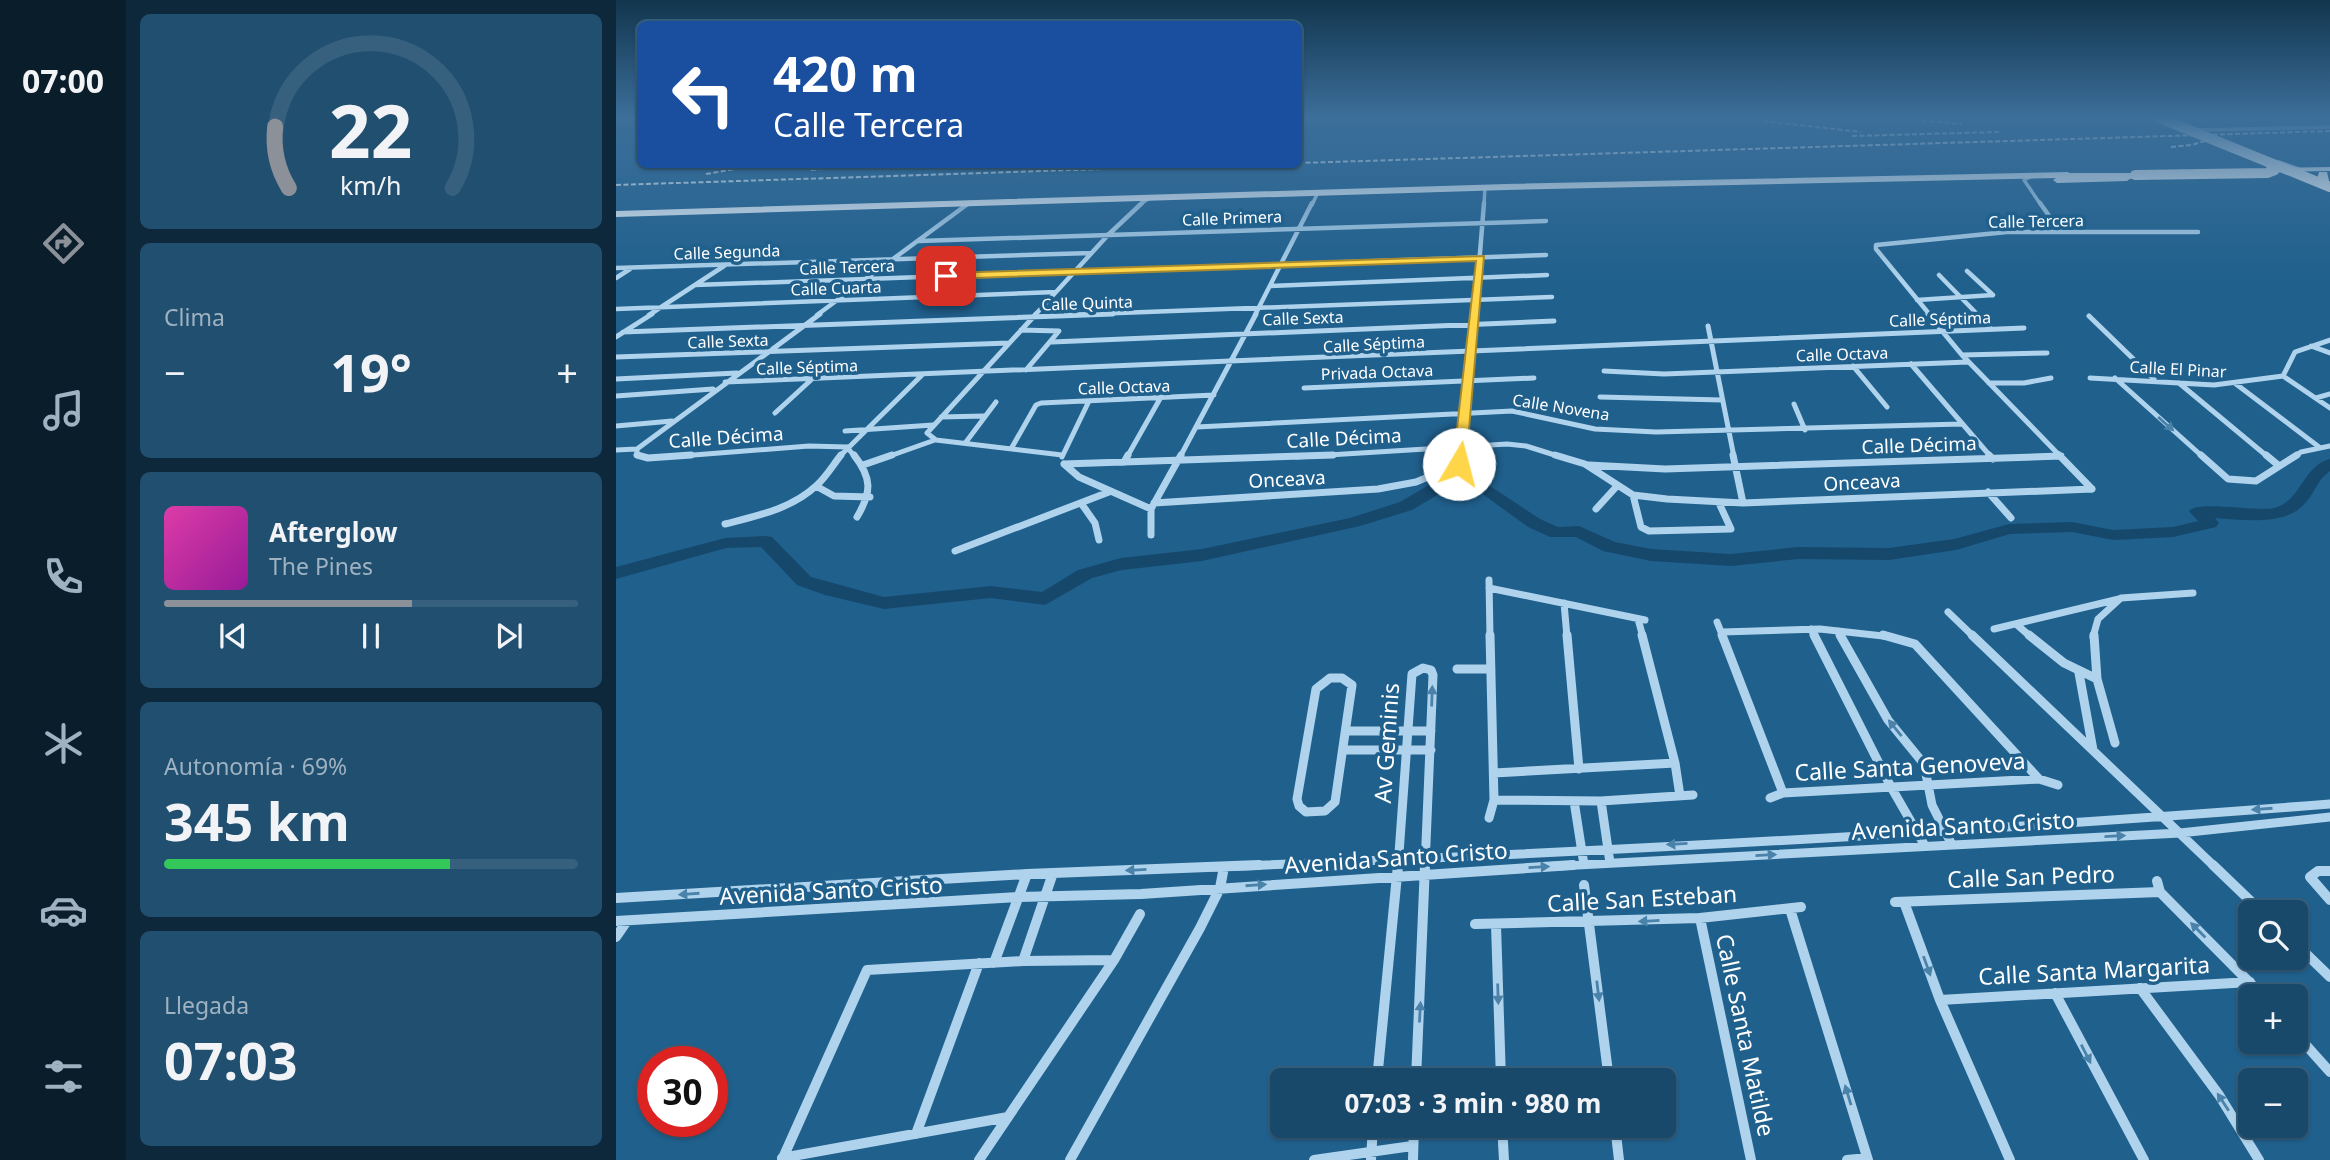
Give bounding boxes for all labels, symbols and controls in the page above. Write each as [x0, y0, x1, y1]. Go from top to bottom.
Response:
text: 420 m [773, 40, 918, 106]
icon: left [658, 49, 749, 140]
text: 07:00 [22, 59, 104, 102]
text: 22 [329, 80, 413, 179]
text: Calle Tercera [773, 103, 964, 146]
text: km/h [340, 167, 402, 201]
street label: Calle Primera [1182, 205, 1282, 231]
street label: Calle Tercera [1988, 209, 2084, 233]
icon: directions [39, 219, 88, 268]
street label: Calle Segunda [673, 239, 781, 265]
pin [916, 246, 976, 306]
street label: Calle Tercera [799, 254, 895, 280]
icon: arrive [927, 257, 965, 295]
street label: Calle Cuarta [790, 275, 882, 301]
street label: Calle Quinta [1041, 290, 1133, 316]
text: Clima [164, 301, 225, 333]
street label: Calle Sexta [1262, 306, 1344, 330]
street label: Calle Séptima [1889, 306, 1991, 332]
street label: Calle Sexta [687, 329, 769, 353]
street label: Calle Séptima [1322, 330, 1426, 358]
text: 19° [330, 336, 412, 407]
street label: Calle Octava [1795, 341, 1889, 367]
text: − [164, 346, 186, 398]
text: + [556, 346, 578, 398]
street label: Calle Séptima [756, 354, 858, 380]
street label: Calle El Pinar [2129, 355, 2227, 383]
street label: Privada Octava [1320, 359, 1434, 385]
street label: Calle Octava [1077, 374, 1171, 400]
icon: music [39, 386, 88, 435]
street label: Calle Novena [1511, 388, 1611, 426]
one-way arrow [2157, 416, 2174, 432]
street label: Calle Décima [668, 420, 784, 454]
street label: Calle Décima [1286, 422, 1402, 454]
position arrow [1422, 427, 1496, 501]
street label: Calle Décima [1861, 430, 1977, 460]
street label: Onceava [1248, 464, 1326, 494]
street label: Onceava [1823, 467, 1901, 497]
text: Afterglow [269, 514, 397, 550]
text: The Pines [269, 550, 373, 582]
icon: phone [39, 552, 88, 601]
icon: previous [214, 617, 252, 655]
icon: pause [352, 617, 390, 655]
icon: next [490, 617, 528, 655]
street label: Av Geminis [1366, 682, 1406, 804]
one-way arrow [1427, 685, 1438, 707]
icon: climate [39, 719, 88, 768]
one-way arrow [1888, 719, 1903, 736]
street label: Calle Santa Genoveva [1794, 744, 2026, 788]
text: Autonomía · 69% [164, 750, 347, 782]
text: 345 km [164, 785, 350, 856]
street label: Avenida Santo Cristo [1850, 803, 2076, 847]
one-way arrow [2251, 804, 2273, 815]
one-way arrow [2104, 831, 2126, 842]
street label: Avenida Santo Cristo [1283, 833, 1509, 881]
one-way arrow [1666, 839, 1688, 850]
one-way arrow [1755, 849, 1777, 860]
street label: Calle San Pedro [1947, 857, 2115, 895]
one-way arrow [1528, 861, 1550, 872]
one-way arrow [1125, 864, 1147, 875]
street label: Avenida Santo Cristo [718, 868, 944, 912]
street label: Calle San Esteban [1546, 877, 1738, 919]
one-way arrow [1245, 879, 1267, 890]
icon: car [39, 886, 88, 935]
one-way arrow [677, 888, 699, 899]
map controls [2238, 900, 2308, 1138]
button: search [2238, 900, 2308, 970]
one-way arrow [1638, 915, 1660, 926]
one-way arrow [2189, 921, 2206, 938]
street label: Calle Santa Matilde [1709, 931, 1783, 1139]
street label: Calle Santa Margarita [1977, 948, 2211, 992]
one-way arrow [1922, 955, 1933, 976]
one-way arrow [1593, 980, 1604, 1002]
one-way arrow [1492, 983, 1504, 1005]
button: + [2238, 984, 2308, 1054]
text: Llegada [164, 989, 249, 1021]
one-way arrow [1414, 1000, 1425, 1022]
text: 07:03 [164, 1024, 298, 1095]
one-way arrow [2081, 1044, 2092, 1064]
speed limit sign: 30 [637, 1046, 728, 1137]
icon: filters [39, 1052, 88, 1101]
button: − [2238, 1068, 2308, 1138]
one-way arrow [1842, 1084, 1853, 1105]
text: 07:03 · 3 min · 980 m [1345, 1085, 1601, 1121]
one-way arrow [2217, 1092, 2230, 1112]

